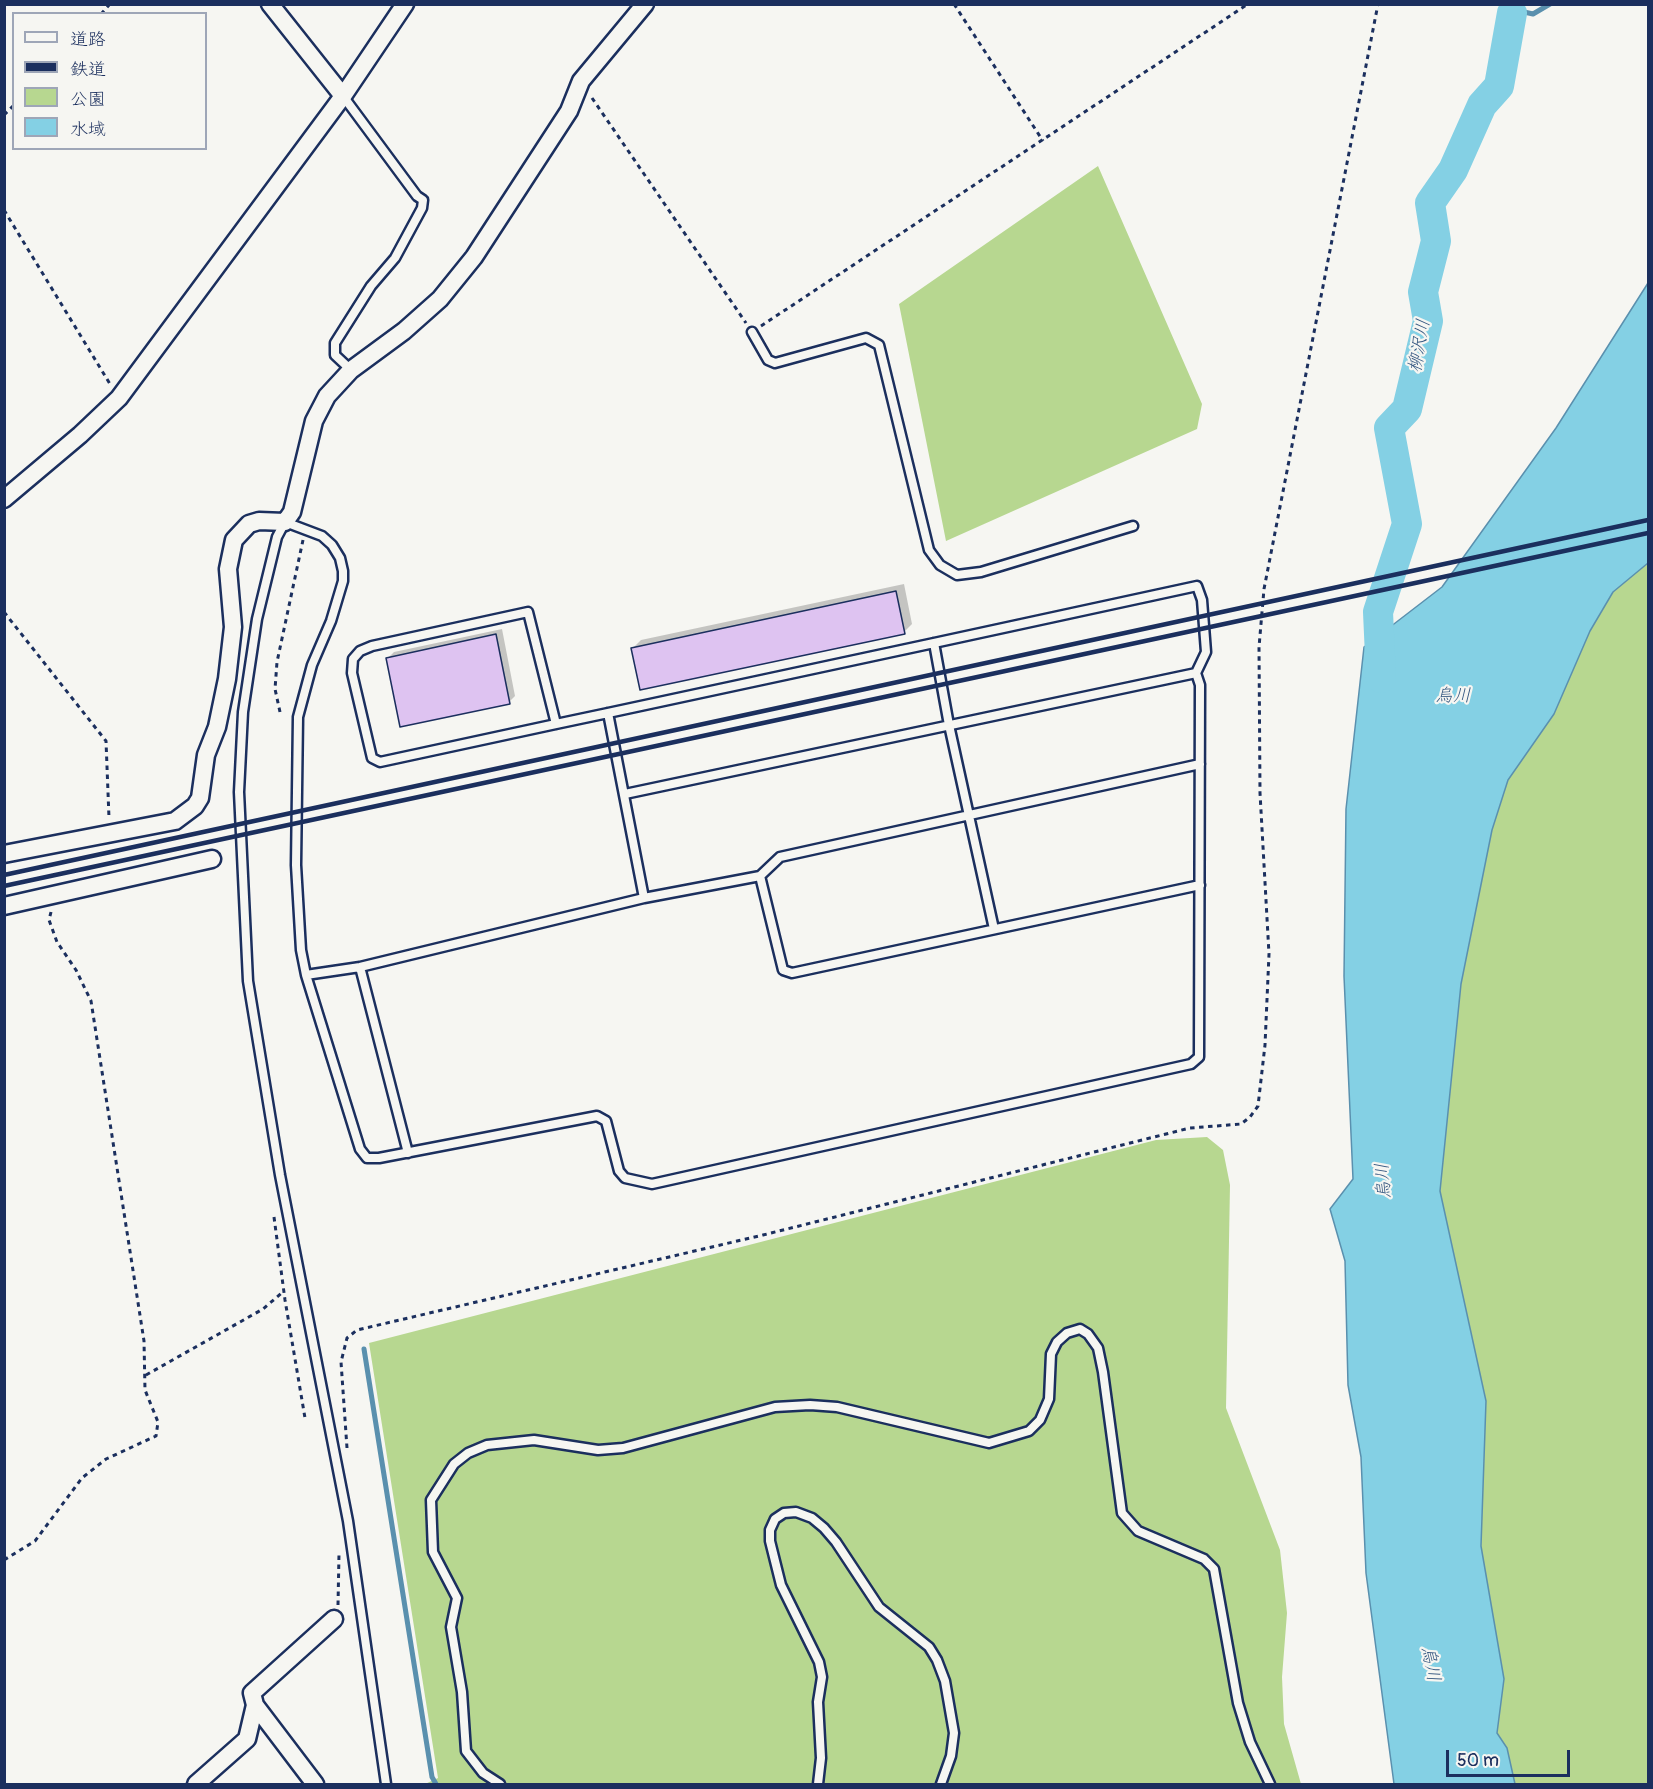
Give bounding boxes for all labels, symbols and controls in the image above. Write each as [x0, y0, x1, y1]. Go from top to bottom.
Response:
legend [12, 12, 207, 150]
text: 道路 [70, 28, 106, 51]
text: 鉄道 [70, 58, 106, 81]
text: 公園 [70, 88, 106, 111]
text: 水域 [70, 118, 106, 141]
water label: 柳沢川 [1405, 318, 1435, 374]
water label: 烏川 [1435, 685, 1471, 707]
water label: 烏川 [1372, 1162, 1396, 1200]
water label: 烏川 [1416, 1644, 1444, 1684]
scale bar [1449, 1738, 1574, 1776]
text: 50 m [1457, 1749, 1499, 1772]

